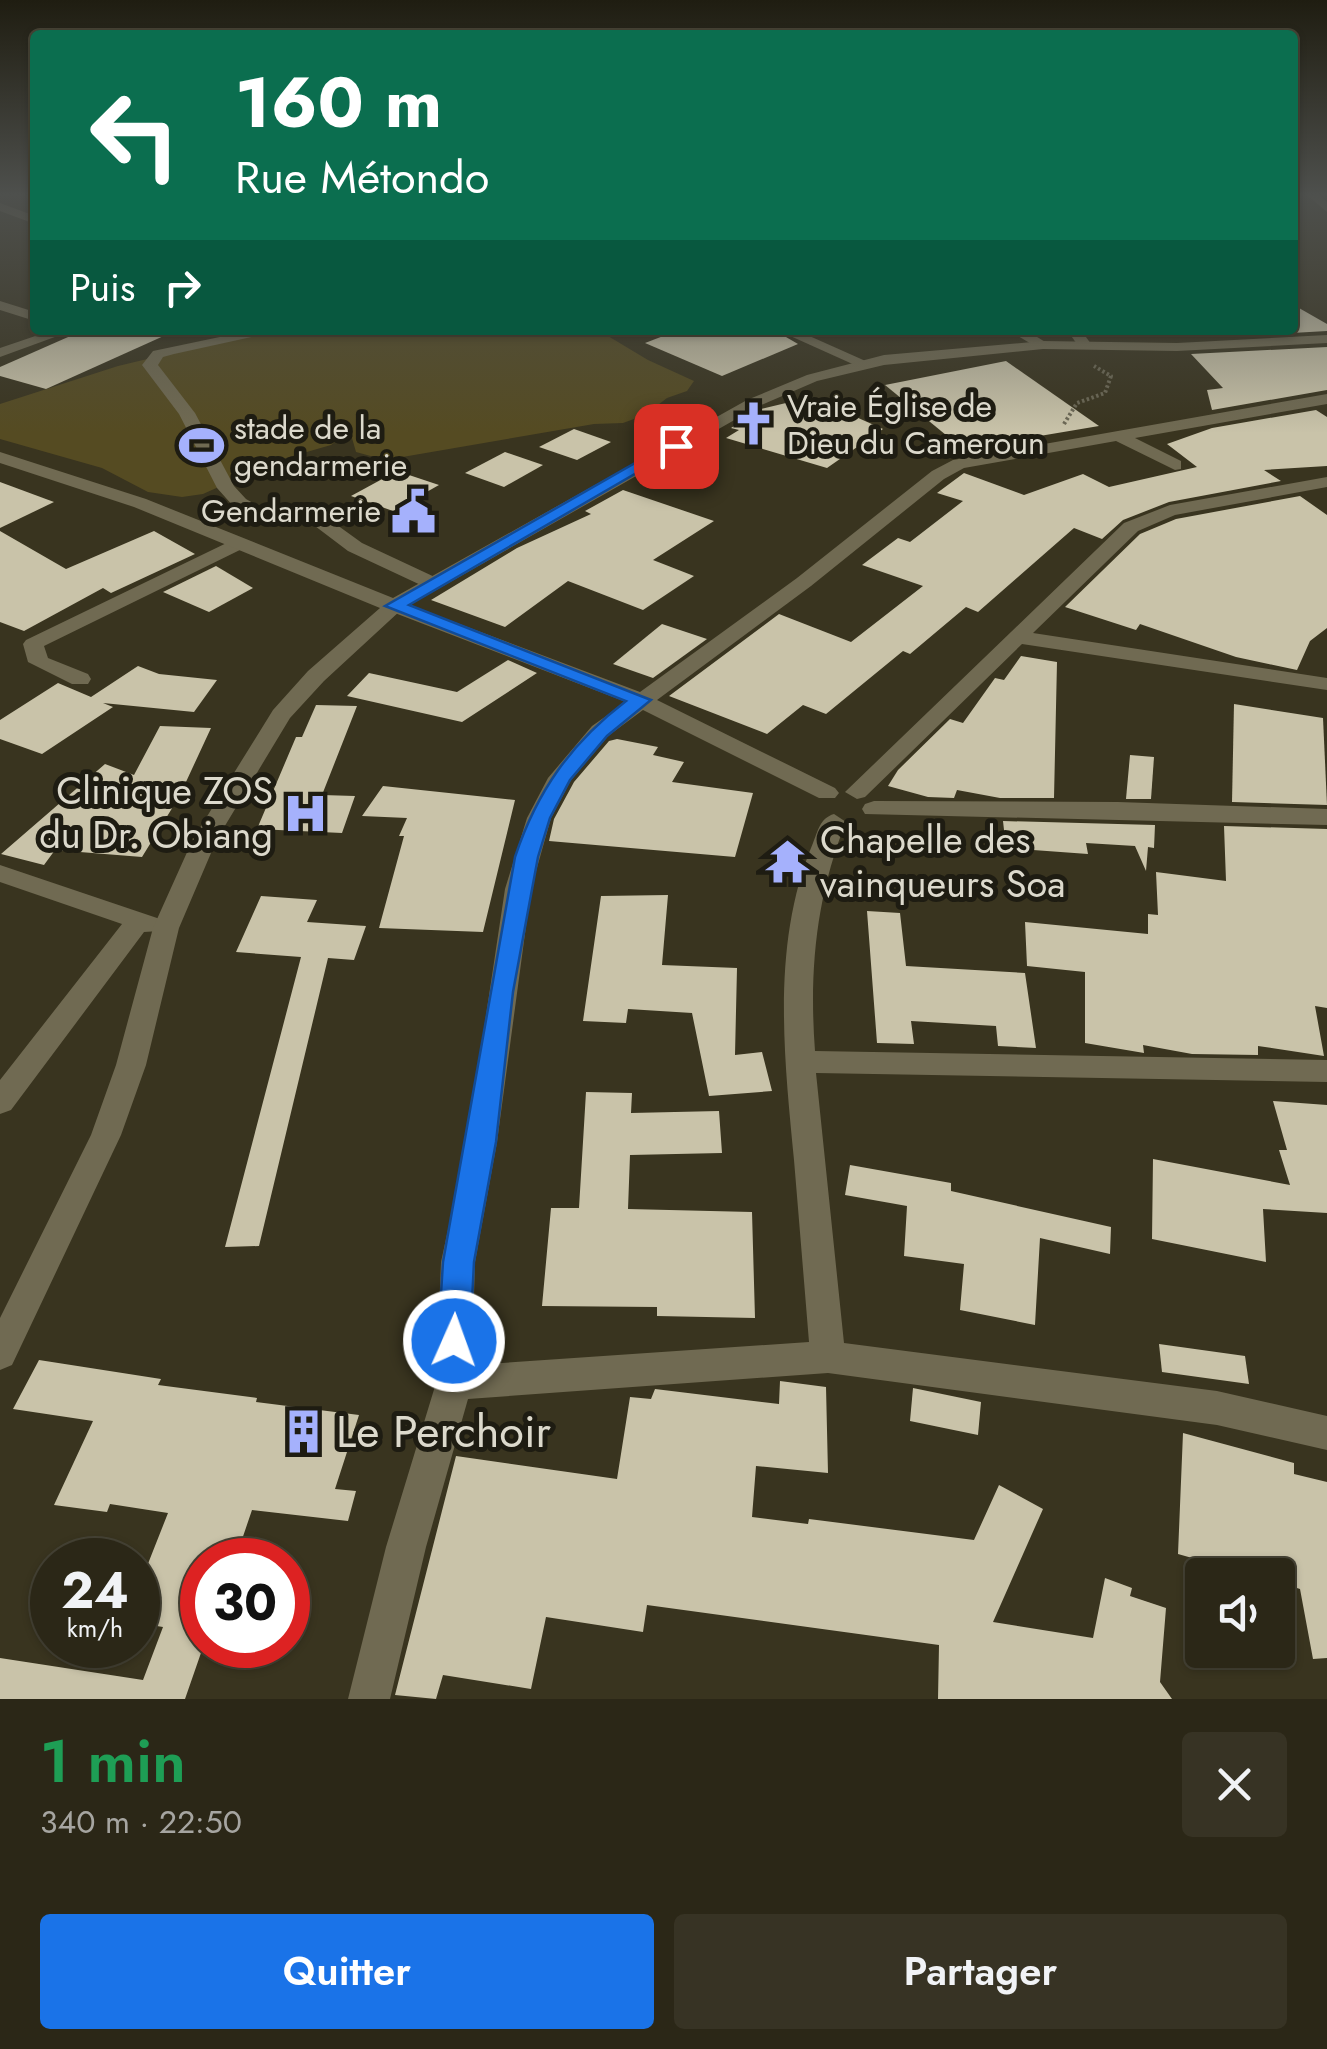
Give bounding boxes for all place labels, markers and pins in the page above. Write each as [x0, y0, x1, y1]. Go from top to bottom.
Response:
place label: Vraie Église de Dieu du Cameroun [787, 383, 1045, 466]
church icon: Vraie Église de Dieu du Cameroun [730, 400, 778, 448]
pin [634, 404, 719, 489]
place label: stade de la gendarmerie [234, 405, 407, 488]
sports icon: stade de la gendarmerie [177, 422, 225, 470]
public building icon: Gendarmerie [390, 487, 438, 535]
place label: Gendarmerie [201, 488, 381, 534]
place label: Clinique ZOS du Dr. Obiang [39, 763, 273, 862]
hospital icon: Clinique ZOS du Dr. Obiang [282, 789, 330, 837]
place label: Chapelle des vainqueurs Soa [820, 812, 1066, 911]
temple icon: Chapelle des vainqueurs Soa [763, 838, 811, 886]
place label: Le Perchoir [336, 1399, 552, 1464]
building icon: Le Perchoir [279, 1407, 327, 1455]

